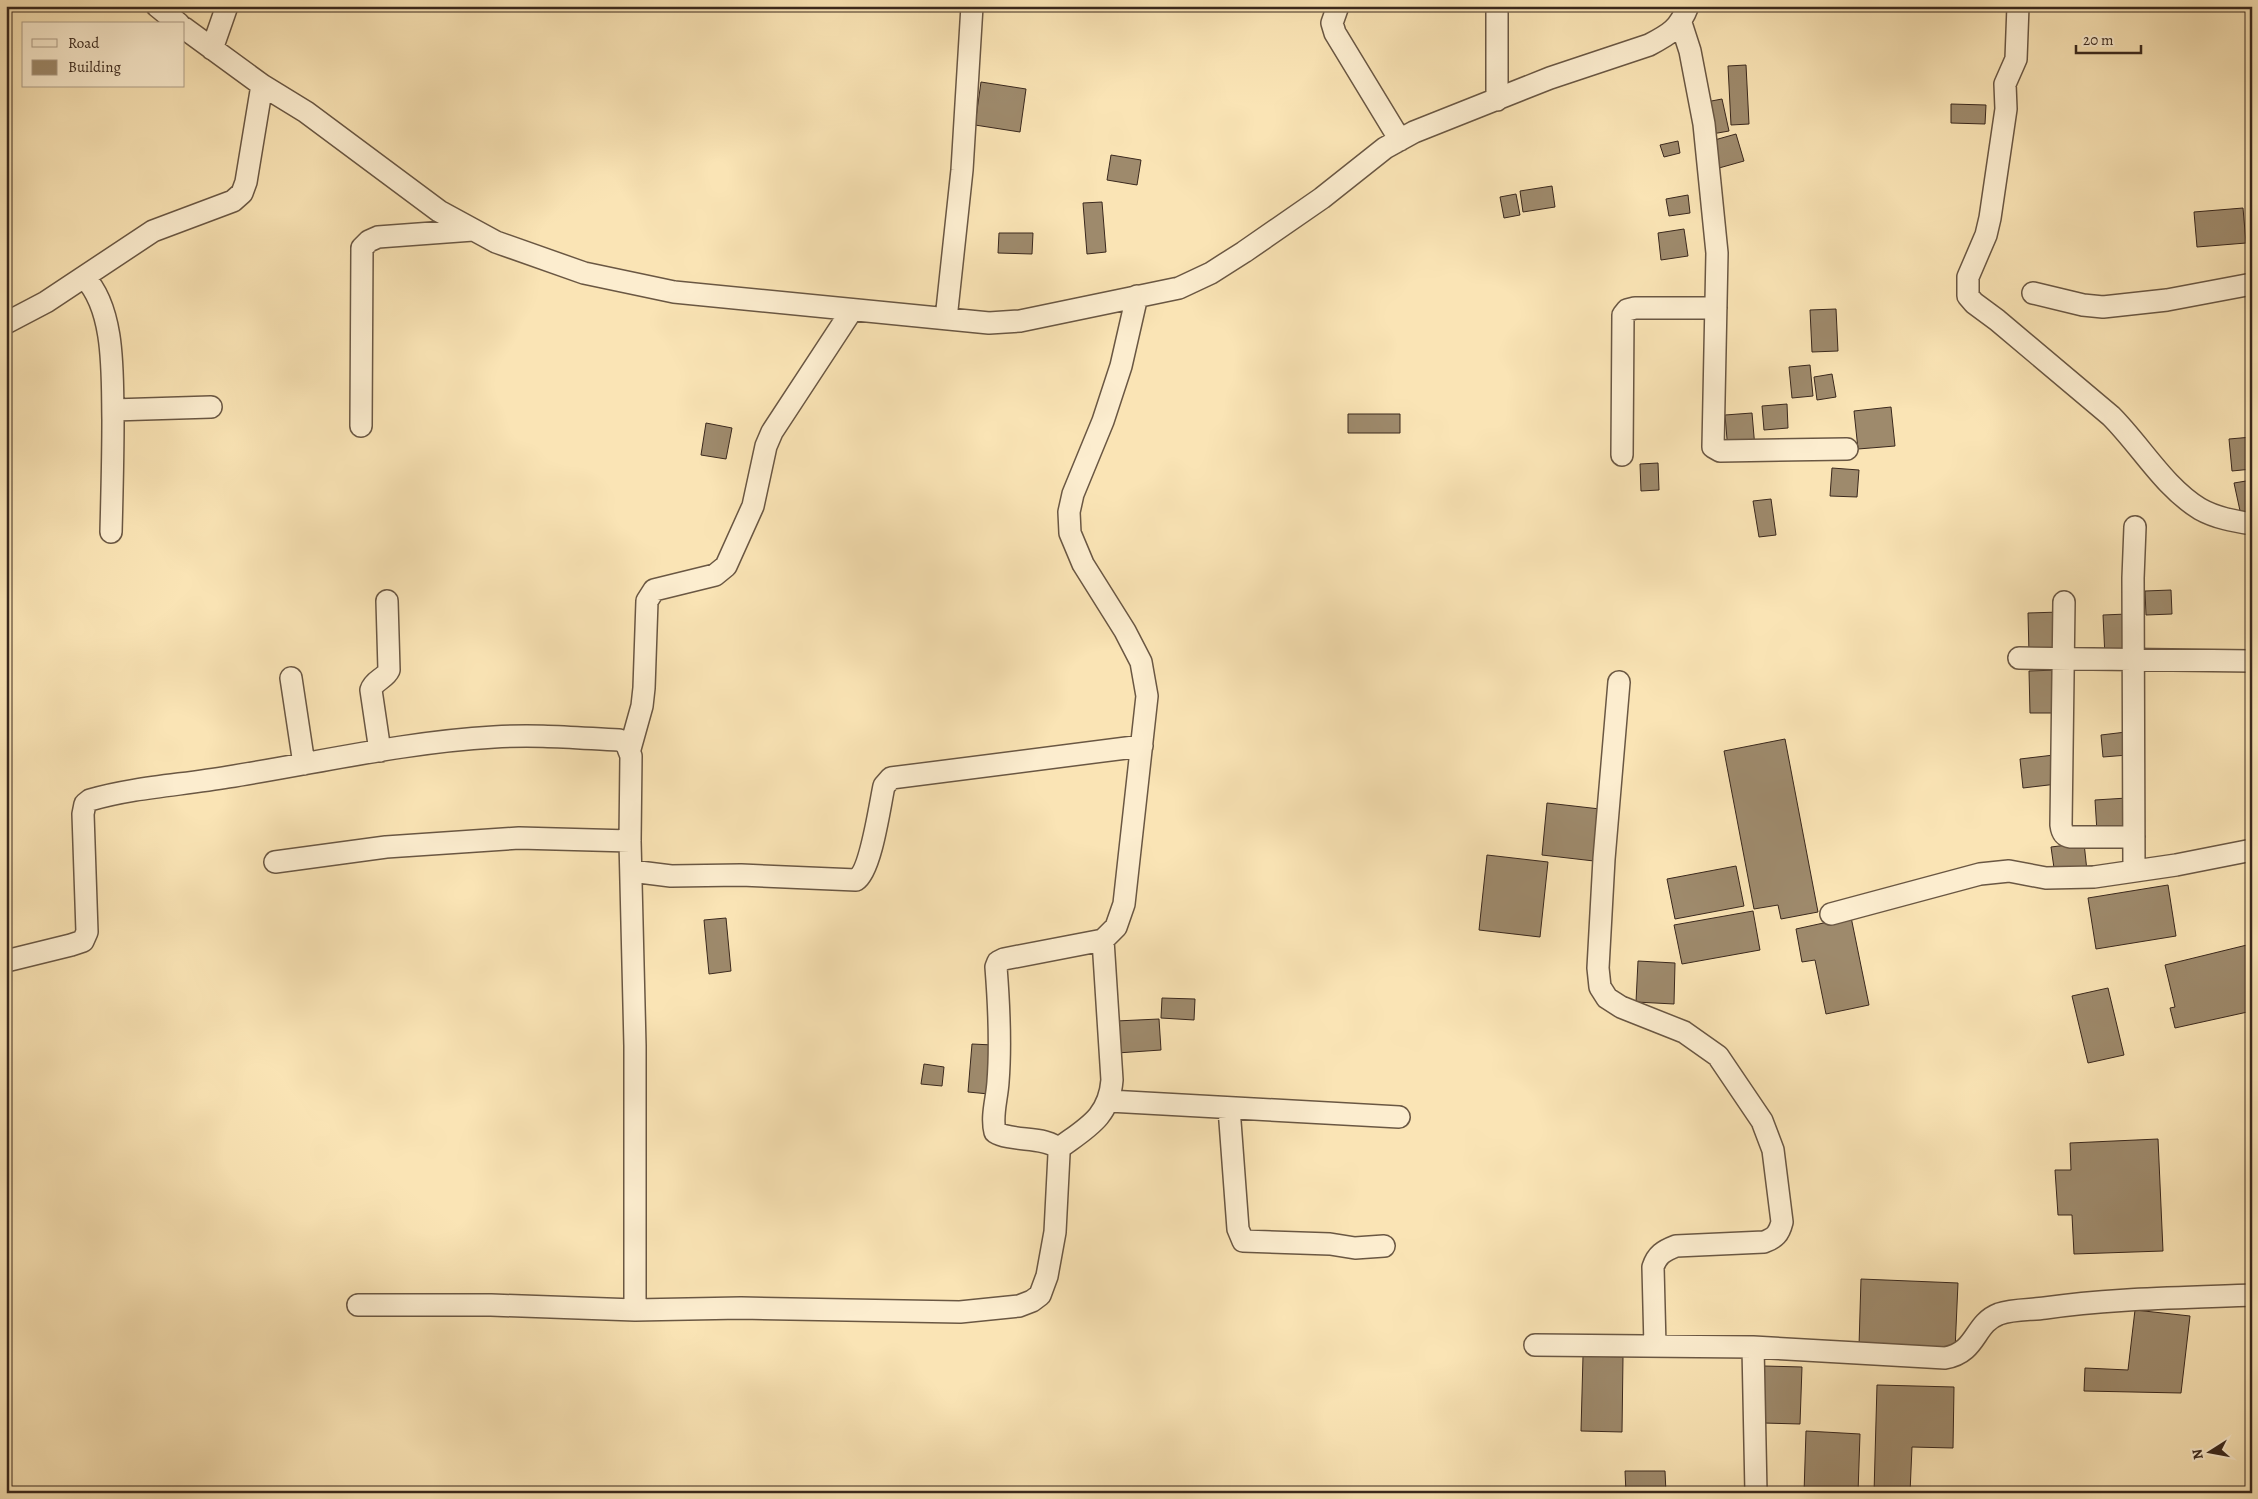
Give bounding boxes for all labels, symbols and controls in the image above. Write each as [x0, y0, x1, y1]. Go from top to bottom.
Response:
legend [22, 22, 185, 88]
scale bar [2076, 22, 2140, 54]
text: 20 m [2083, 30, 2114, 50]
text: Road [68, 33, 100, 53]
text: Building [68, 57, 121, 77]
north arrow [2186, 1426, 2236, 1476]
text: N [2187, 1448, 2208, 1461]

